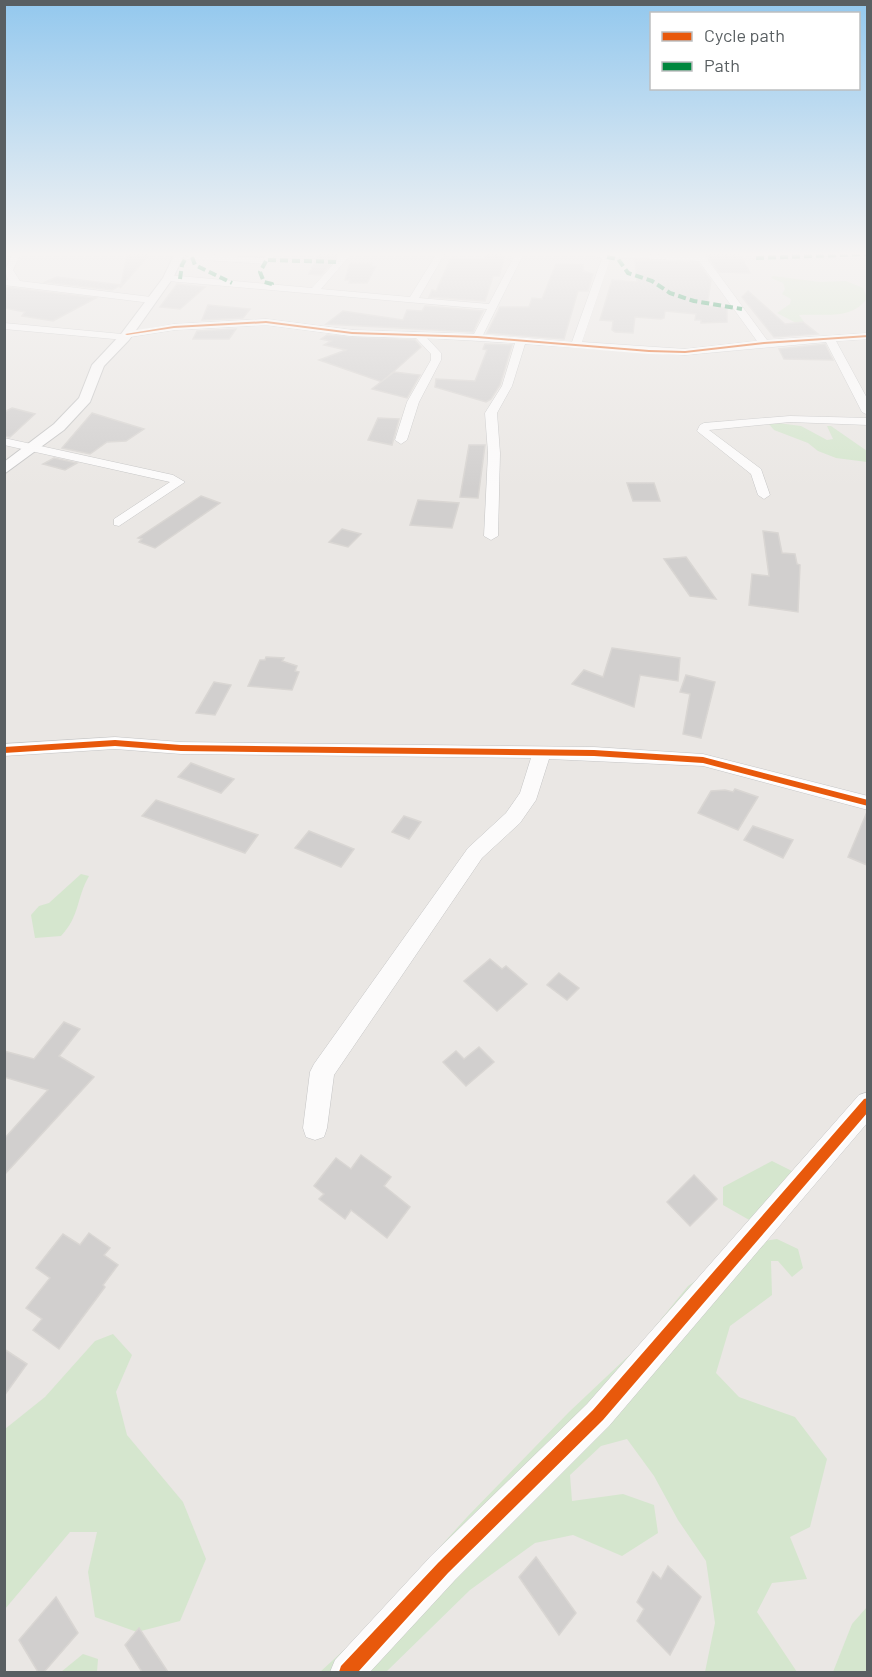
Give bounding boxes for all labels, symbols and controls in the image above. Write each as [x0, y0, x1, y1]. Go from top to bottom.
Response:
legend [650, 12, 860, 90]
text: Cycle path [704, 24, 785, 46]
text: Path [704, 54, 740, 76]

